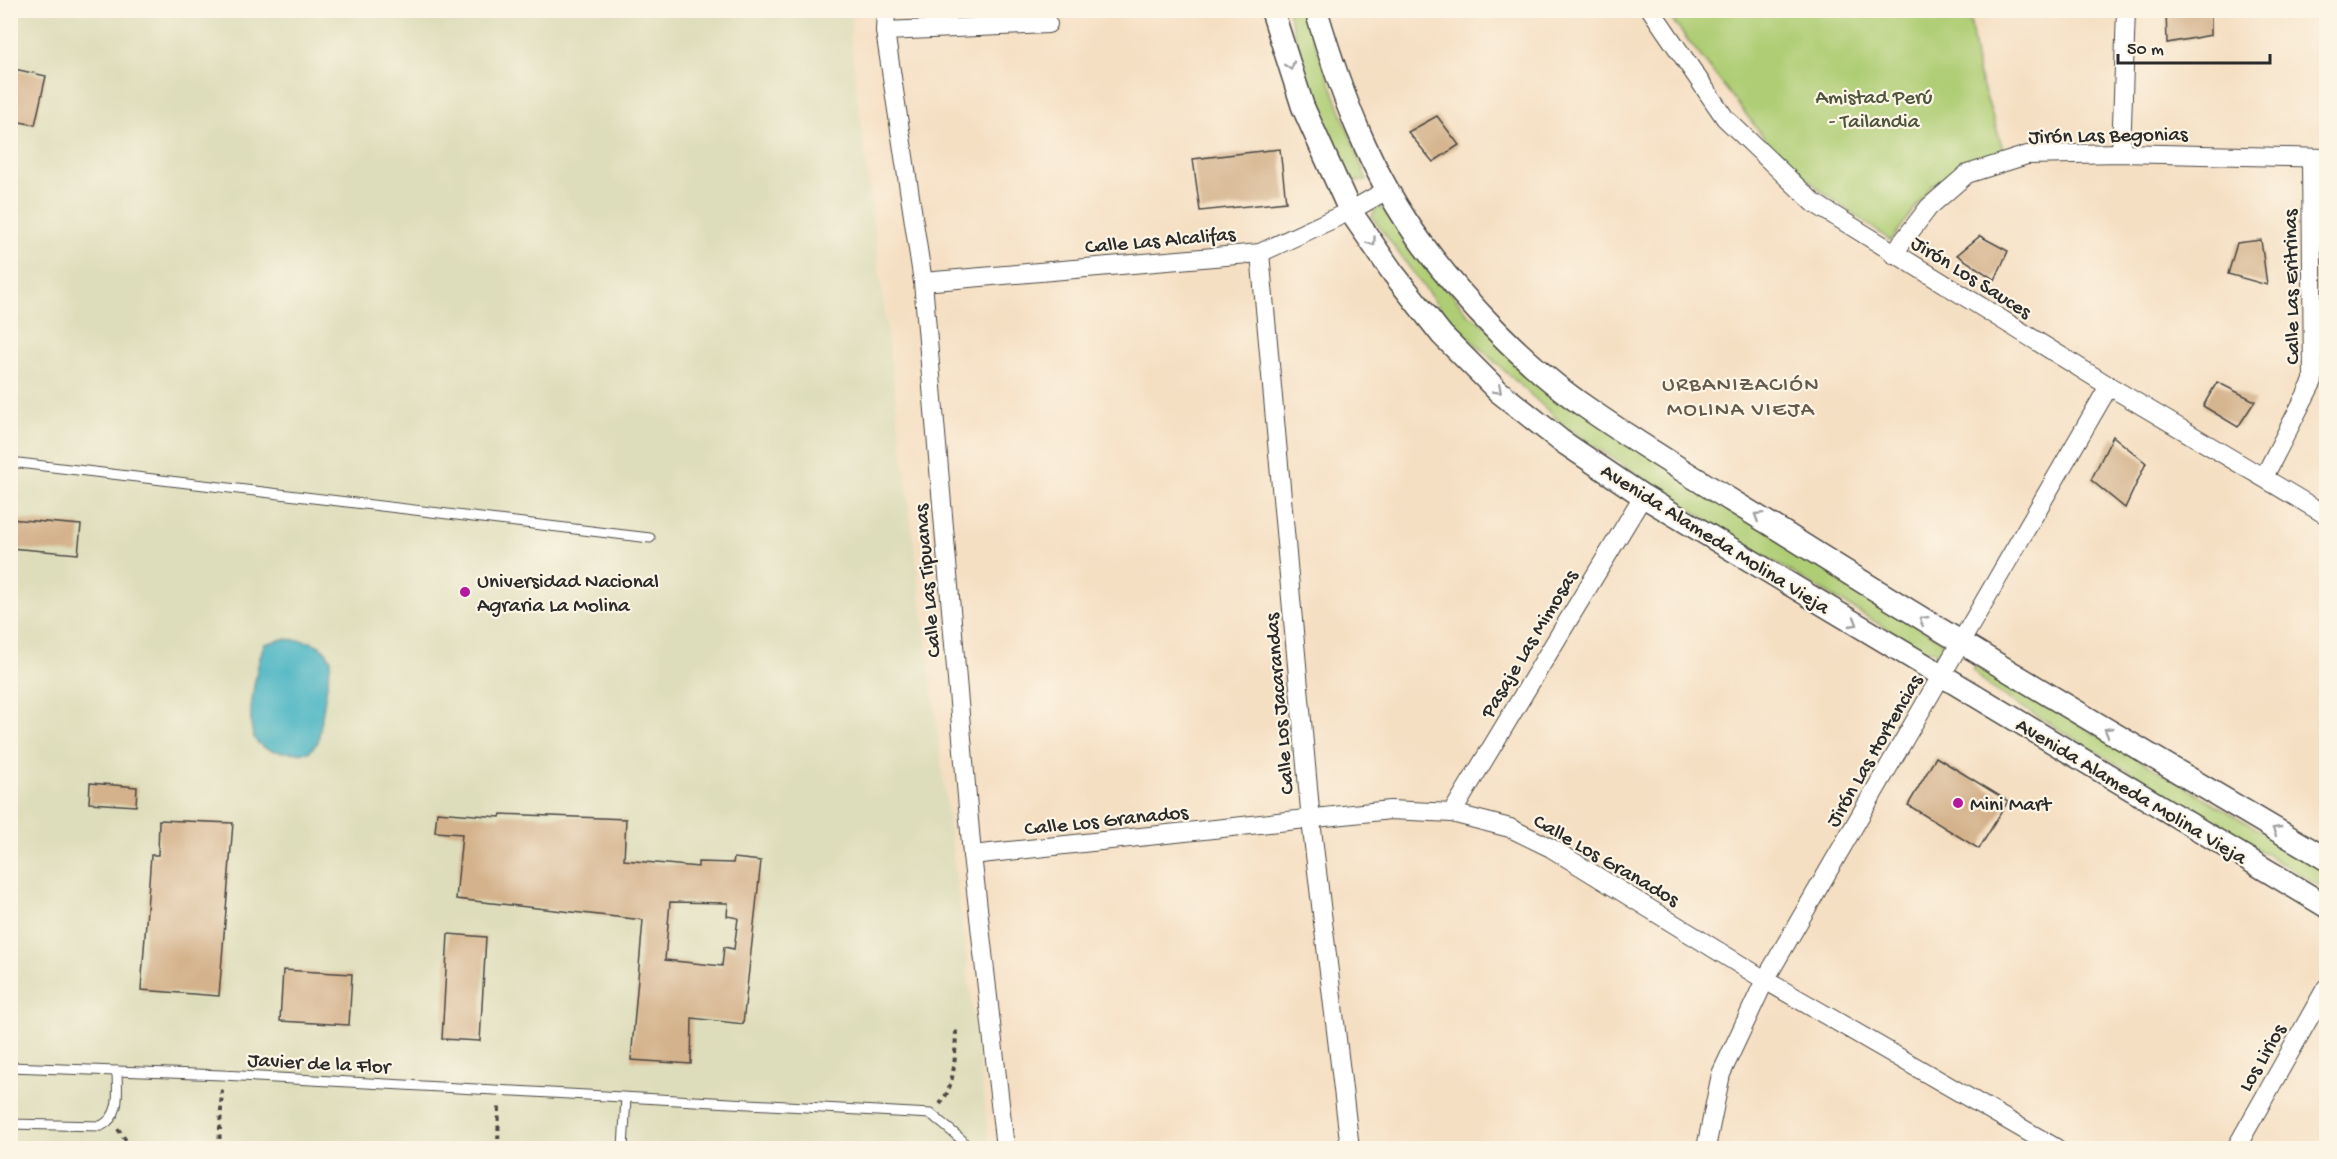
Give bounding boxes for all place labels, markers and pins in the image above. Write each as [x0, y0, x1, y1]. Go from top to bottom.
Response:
place label: Universidad Nacional Agraria La Molina [477, 571, 659, 620]
marker: Universidad Nacional Agraria La Molina [458, 585, 472, 599]
place label: Mini Mart [1970, 794, 2053, 819]
marker: Mini Mart [1951, 796, 1965, 810]

